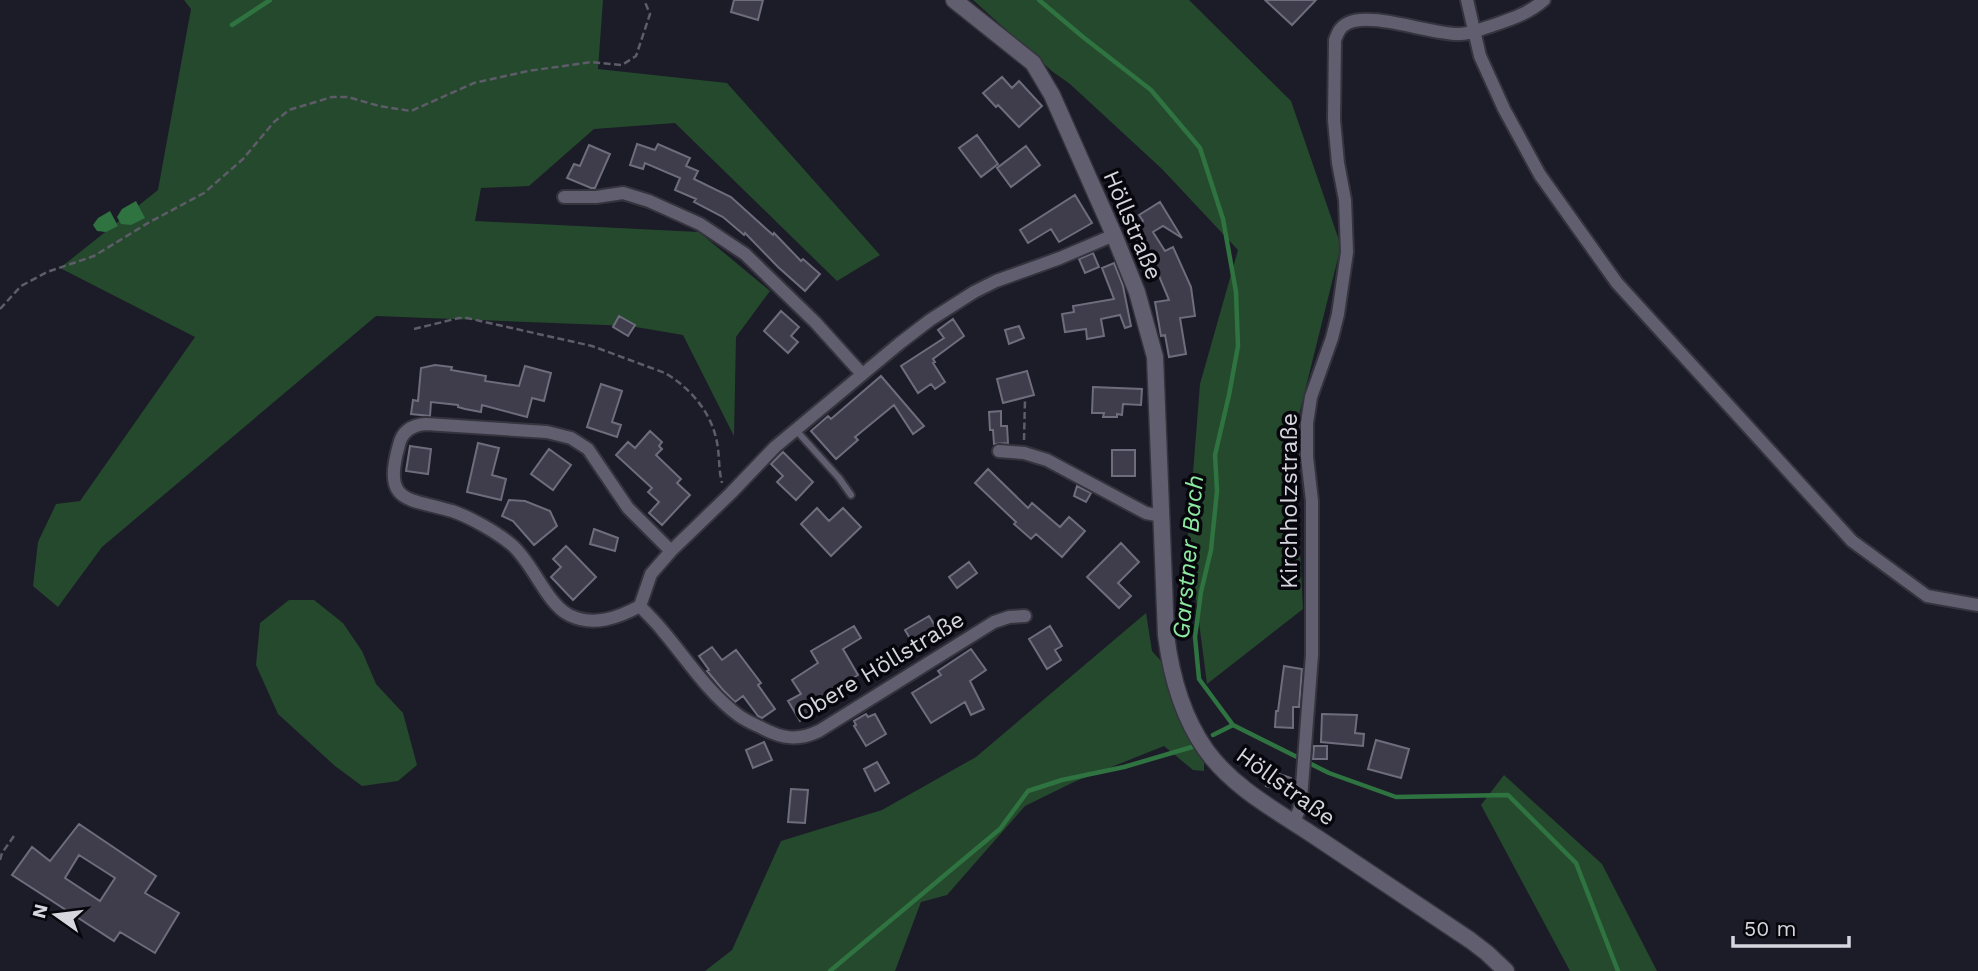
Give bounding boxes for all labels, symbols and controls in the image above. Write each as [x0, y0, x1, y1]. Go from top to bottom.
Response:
street label: Höllstraße [1097, 167, 1168, 284]
street label: Kirchholzstraße [1276, 413, 1303, 589]
water label: Garstner Bach [1167, 474, 1209, 640]
street label: Obere Höllstraße [792, 606, 969, 727]
street label: Höllstraße [1231, 741, 1341, 831]
north arrow [21, 880, 91, 950]
text: N [27, 901, 53, 921]
scale bar [1733, 904, 1848, 948]
text: 50 m [1744, 916, 1796, 941]

